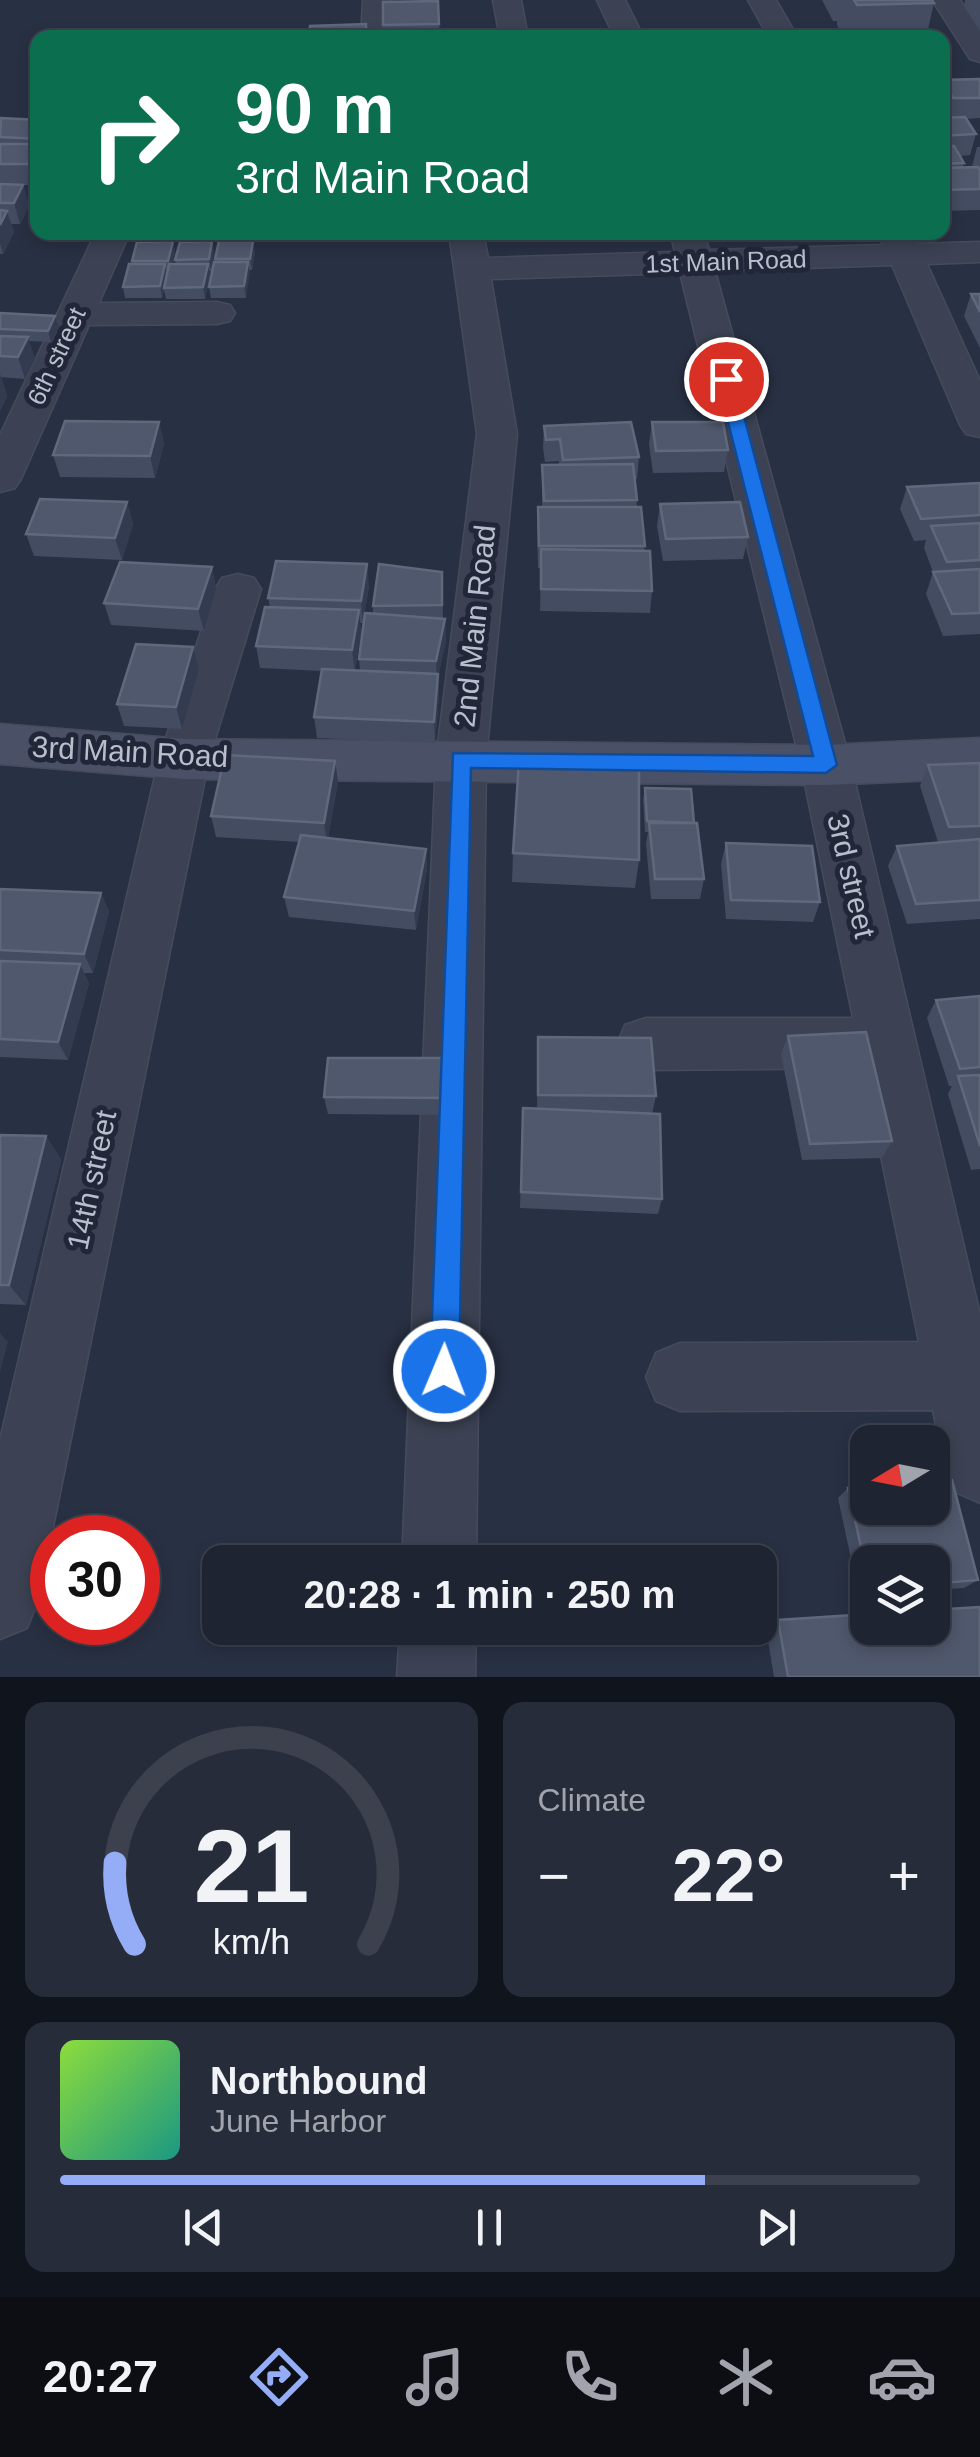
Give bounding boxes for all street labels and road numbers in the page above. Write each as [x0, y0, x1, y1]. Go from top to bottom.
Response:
street label: 1st Main Road [645, 244, 807, 278]
street label: 6th street [21, 303, 91, 409]
street label: 2nd Main Road [447, 523, 502, 729]
street label: 3rd Main Road [31, 730, 229, 773]
street label: 3rd street [821, 810, 882, 942]
street label: 14th street [61, 1106, 123, 1253]

